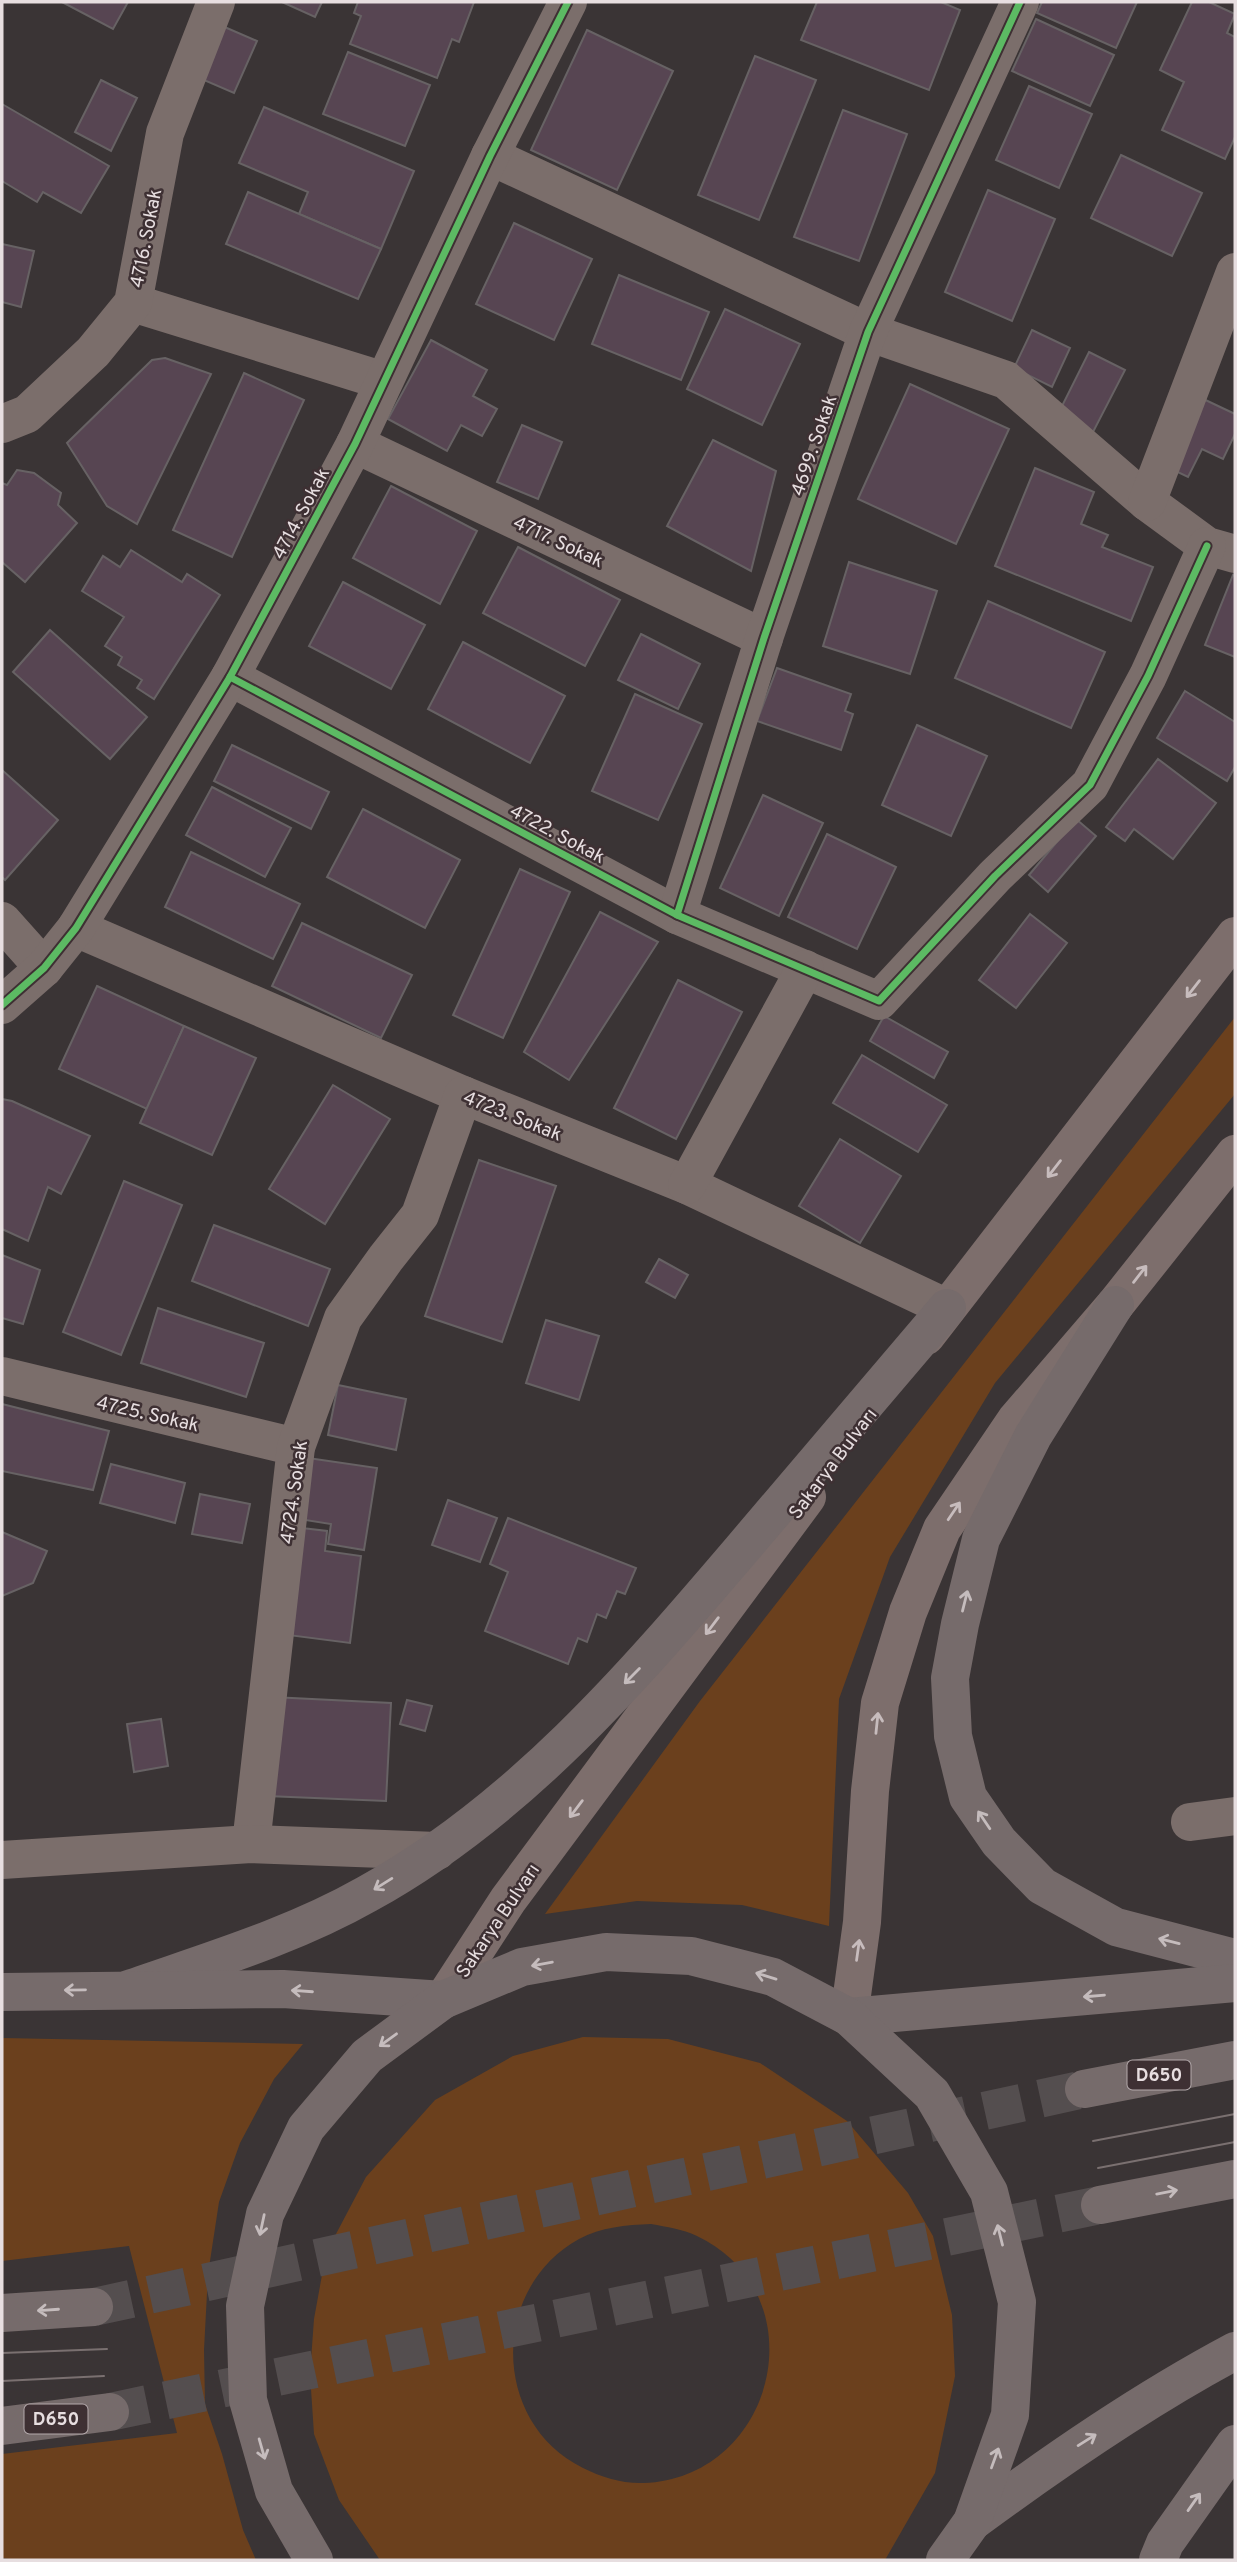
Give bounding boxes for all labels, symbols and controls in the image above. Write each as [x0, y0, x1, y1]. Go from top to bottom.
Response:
street label: 4716. Sokak [126, 187, 168, 290]
street label: 4699. Sokak [786, 392, 843, 499]
street label: 4714. Sokak [268, 464, 336, 564]
street label: 4717. Sokak [509, 511, 607, 574]
street label: 4722. Sokak [505, 800, 609, 870]
one-way arrow [1185, 979, 1200, 998]
street label: 4723. Sokak [459, 1086, 565, 1148]
one-way arrow [1046, 1159, 1061, 1178]
one-way arrow [1132, 1266, 1147, 1284]
street label: 4725. Sokak [94, 1391, 201, 1438]
street label: Sakarya Bulvarı [784, 1404, 883, 1524]
street label: 4724. Sokak [276, 1439, 314, 1546]
one-way arrow [947, 1502, 961, 1521]
one-way arrow [959, 1590, 973, 1613]
one-way arrow [704, 1616, 719, 1635]
one-way arrow [623, 1667, 640, 1684]
one-way arrow [871, 1712, 884, 1735]
one-way arrow [569, 1799, 584, 1817]
one-way arrow [977, 1811, 991, 1830]
street label: Sakarya Bulvarı [452, 1859, 546, 1983]
one-way arrow [374, 1877, 393, 1892]
one-way arrow [1158, 1934, 1181, 1947]
one-way arrow [852, 1939, 865, 1962]
one-way arrow [531, 1958, 554, 1971]
one-way arrow [755, 1969, 777, 1981]
one-way arrow [63, 1984, 86, 1997]
one-way arrow [291, 1984, 314, 1997]
one-way arrow [1083, 1990, 1106, 2003]
one-way arrow [379, 2033, 398, 2048]
road number: D650 [1128, 2060, 1190, 2090]
one-way arrow [1155, 2185, 1178, 2198]
one-way arrow [255, 2213, 269, 2236]
one-way arrow [993, 2224, 1006, 2247]
one-way arrow [37, 2304, 60, 2317]
road number: D650 [24, 2404, 88, 2434]
one-way arrow [1077, 2432, 1097, 2446]
one-way arrow [256, 2437, 269, 2460]
one-way arrow [990, 2447, 1002, 2469]
one-way arrow [1186, 2493, 1201, 2512]

